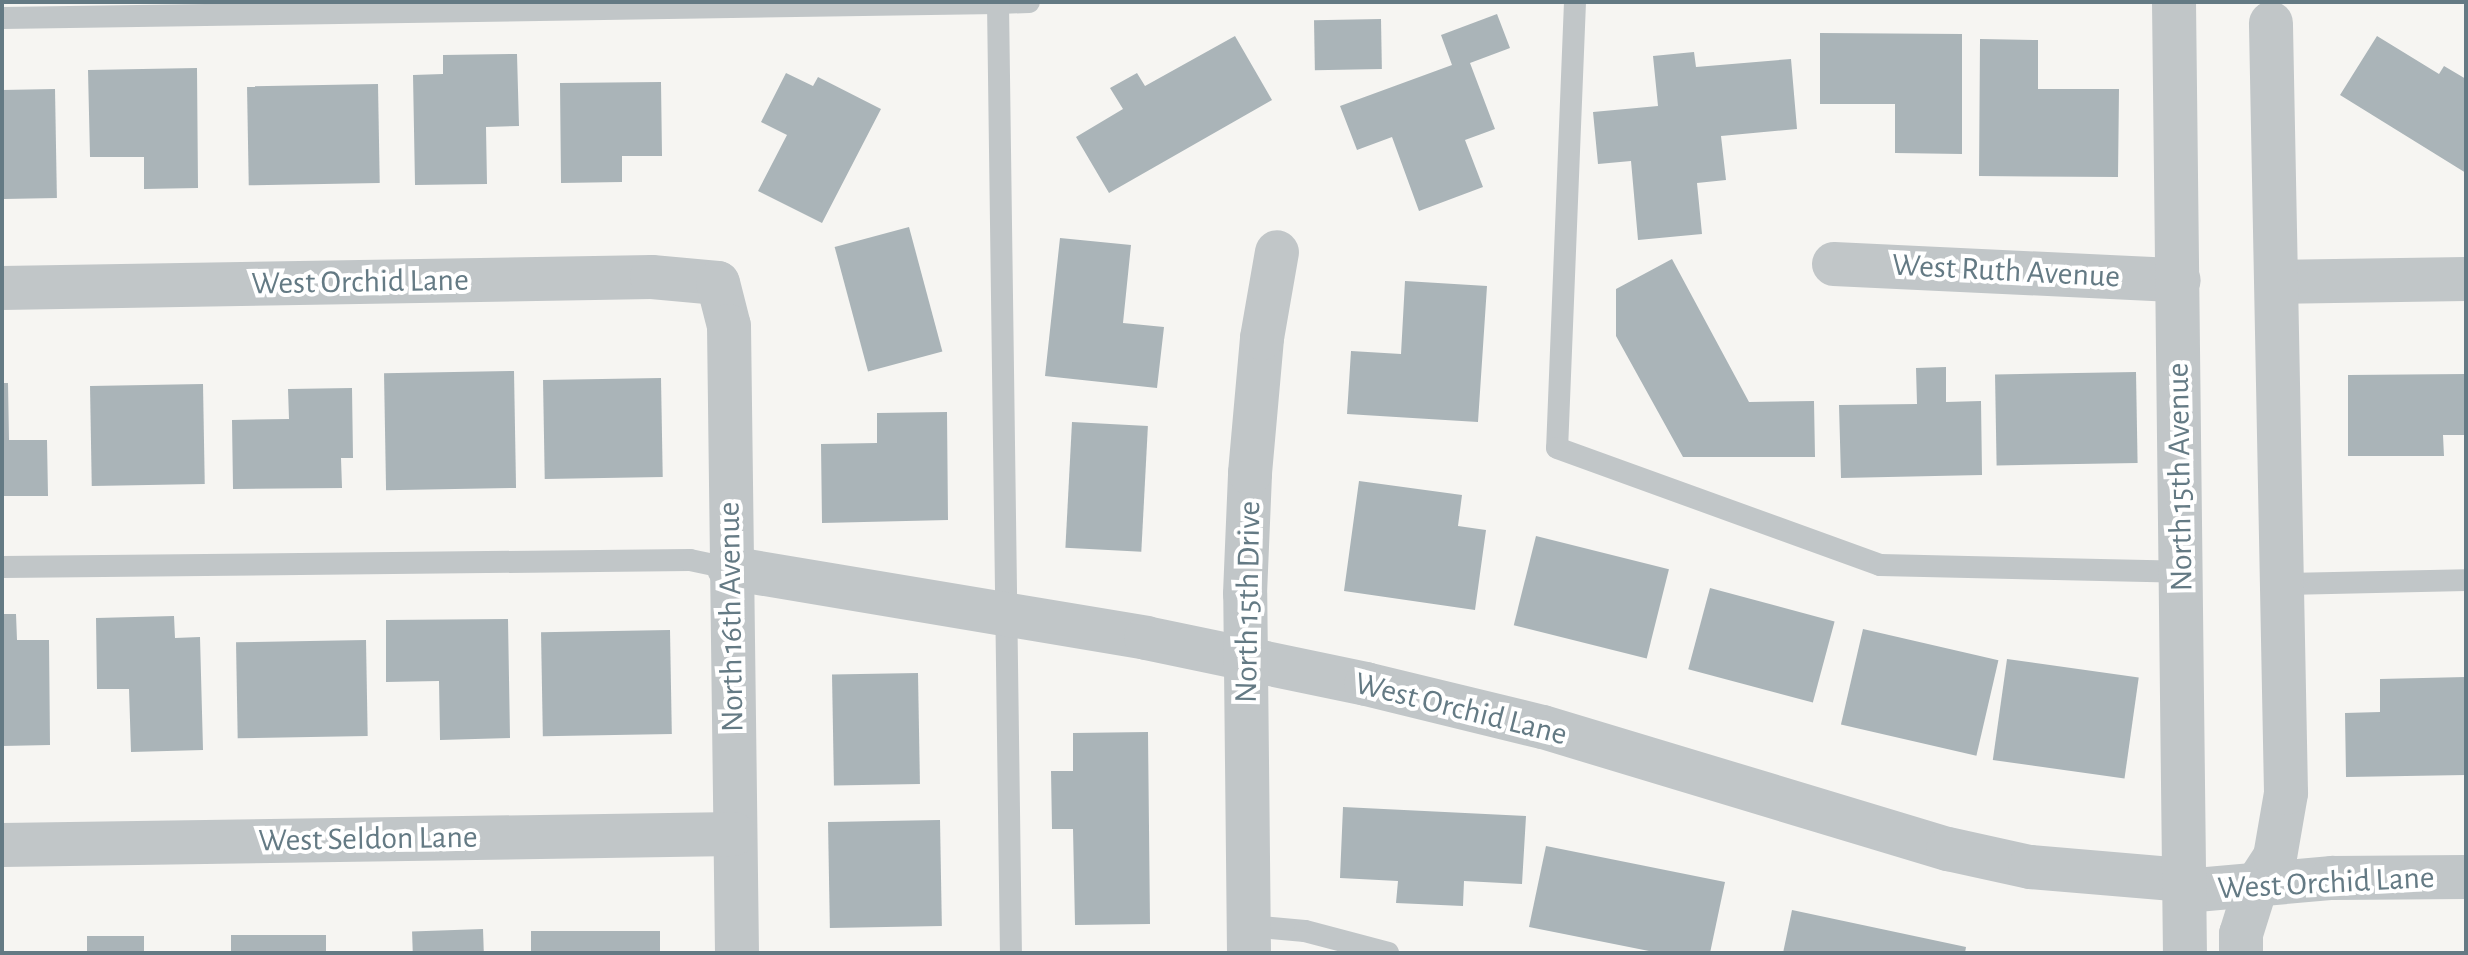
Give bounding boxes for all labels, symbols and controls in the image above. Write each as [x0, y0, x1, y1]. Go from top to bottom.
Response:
street label: West Ruth Avenue [1891, 246, 2121, 296]
street label: West Orchid Lane [251, 261, 469, 303]
street label: North 15th Avenue [2159, 362, 2201, 592]
street label: North 16th Avenue [710, 501, 752, 733]
street label: North 15th Drive [1227, 501, 1269, 703]
street label: West Orchid Lane [1351, 664, 1571, 754]
street label: West Seldon Lane [258, 818, 478, 860]
street label: West Orchid Lane [2216, 858, 2436, 908]

